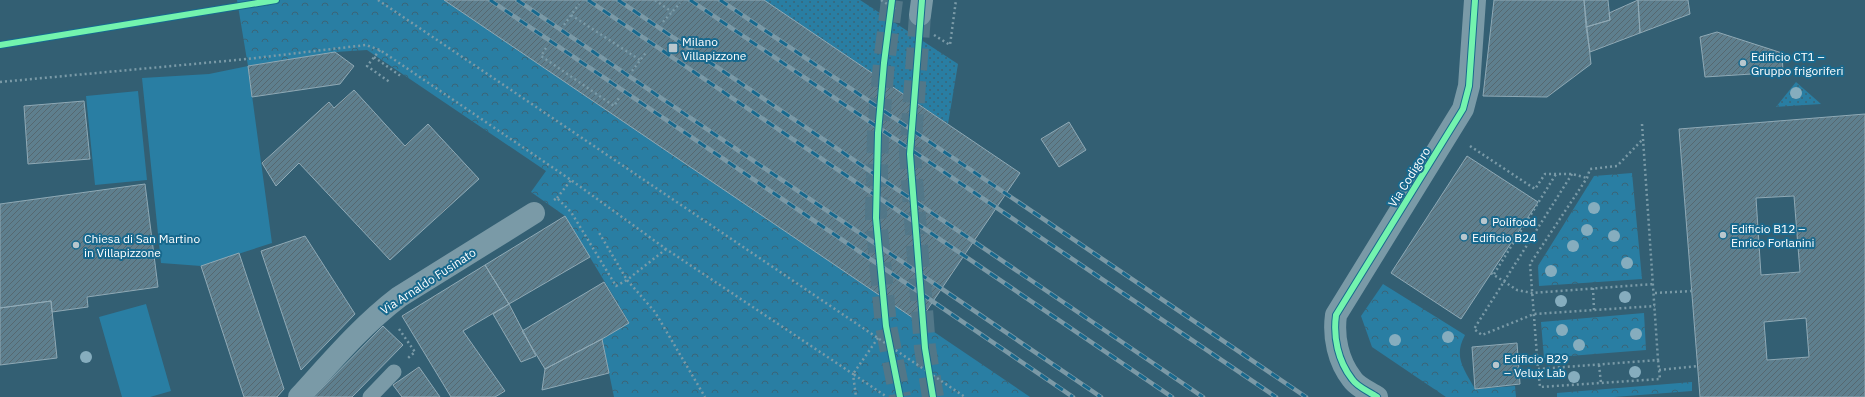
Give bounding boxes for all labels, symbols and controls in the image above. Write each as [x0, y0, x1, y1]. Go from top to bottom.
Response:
place label: Milano Villapizzone [682, 34, 747, 63]
marker: Milano Villapizzone [667, 42, 679, 54]
place label: Edificio CT1 – Gruppo frigoriferi [1751, 49, 1844, 78]
marker: Edificio CT1 – Gruppo frigoriferi [1738, 58, 1748, 68]
street label: Via Codigoro [1385, 144, 1433, 210]
place label: Polifood [1492, 214, 1536, 229]
marker: Polifood [1479, 216, 1489, 226]
place label: Edificio B12 – Enrico Forlanini [1731, 221, 1815, 250]
place label: Edificio B24 [1472, 230, 1536, 245]
marker: Edificio B12 – Enrico Forlanini [1718, 230, 1728, 240]
place label: Chiesa di San Martino in Villapizzone [84, 231, 200, 260]
marker: Edificio B24 [1459, 232, 1469, 242]
marker: Chiesa di San Martino in Villapizzone [71, 240, 81, 250]
street label: Via Arnaldo Fusinato [377, 244, 479, 317]
place label: Edificio B29 – Velux Lab [1504, 351, 1568, 380]
marker: Edificio B29 – Velux Lab [1491, 360, 1501, 370]

